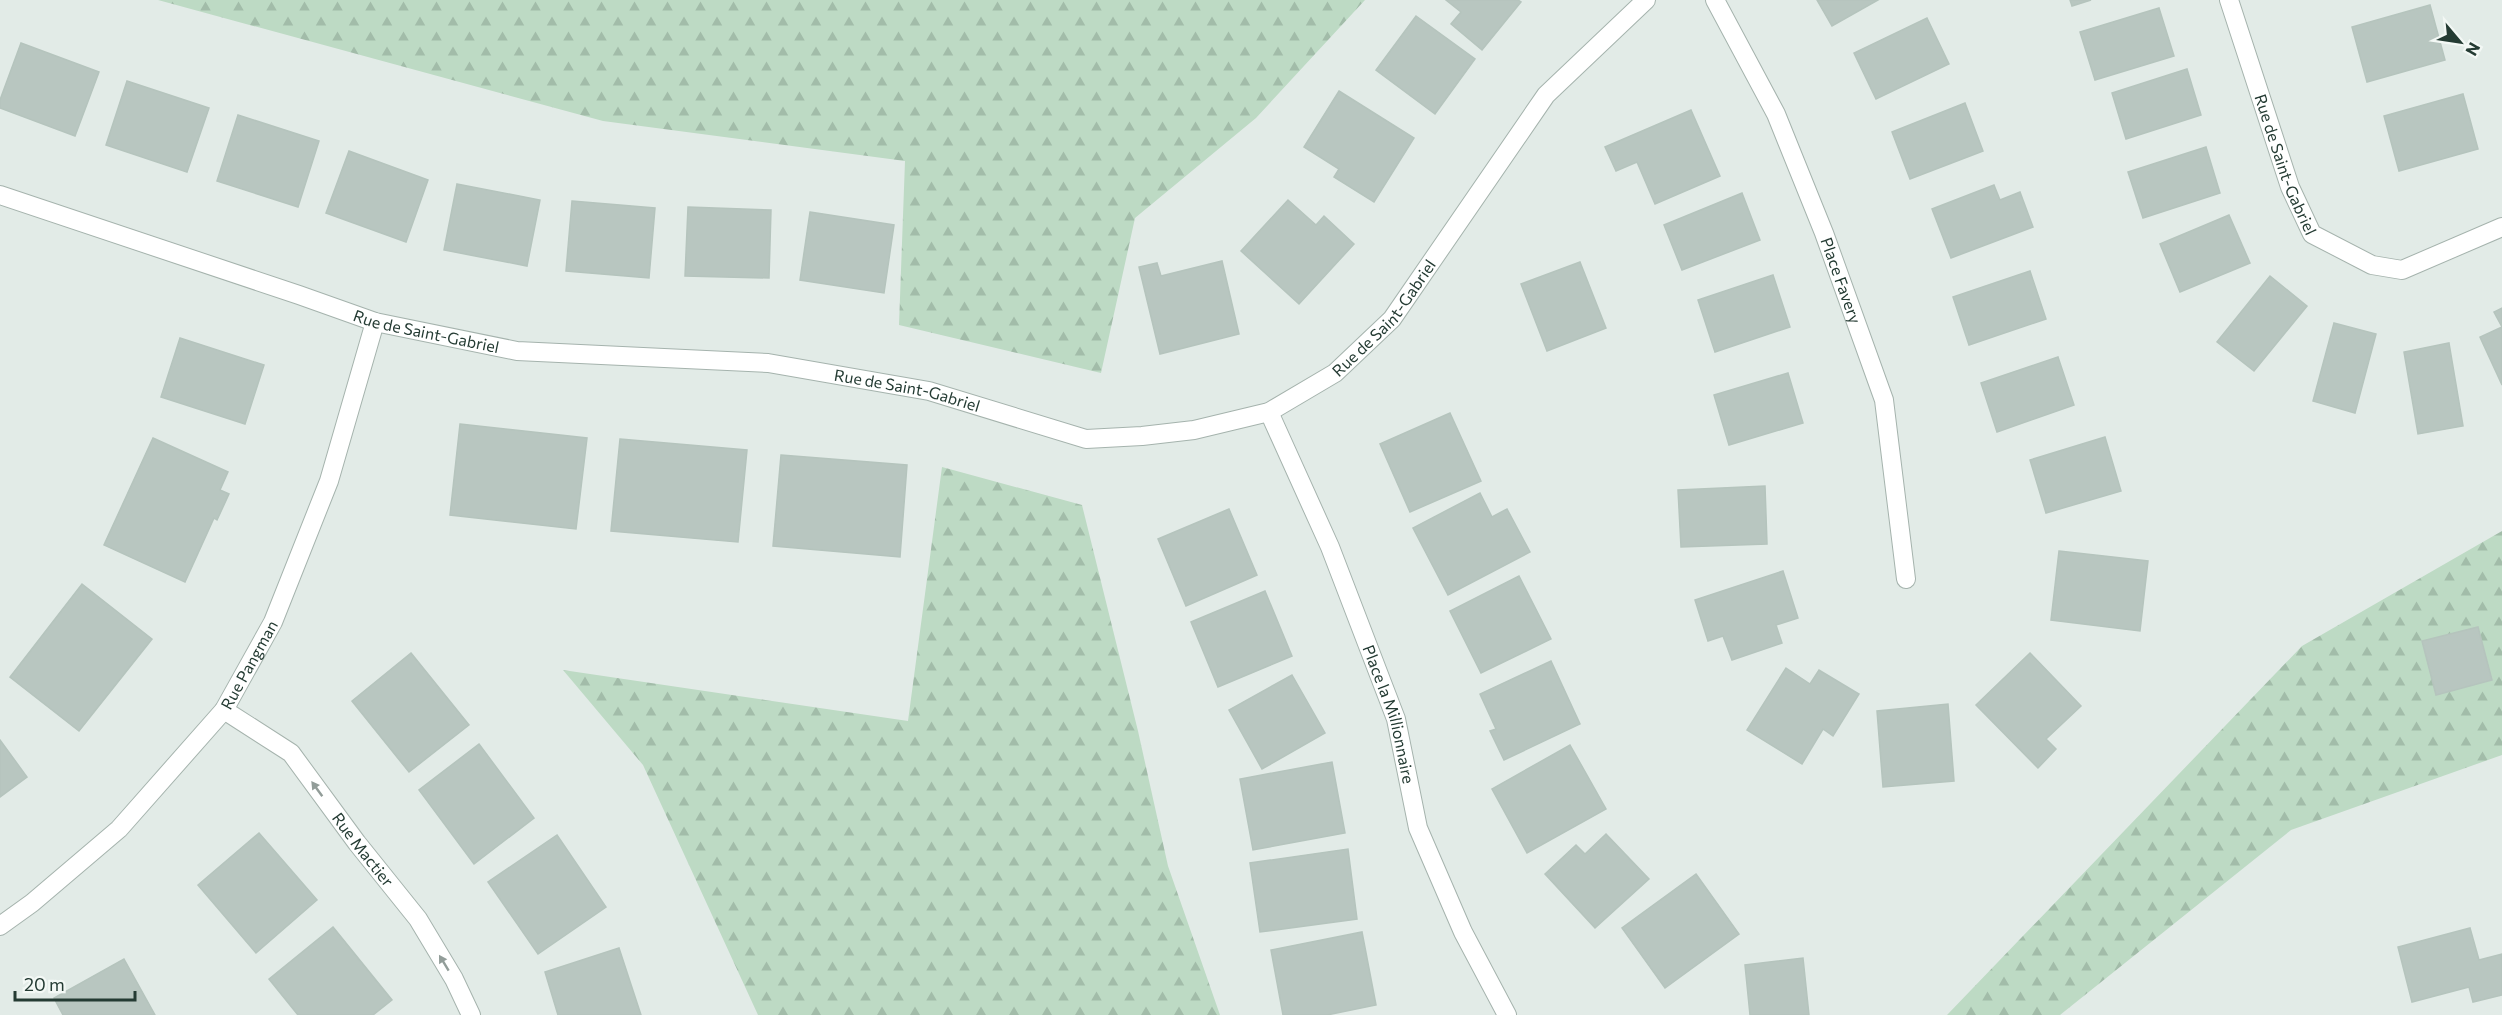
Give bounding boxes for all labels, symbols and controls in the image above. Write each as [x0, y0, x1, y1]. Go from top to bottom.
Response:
north arrow [2430, 12, 2490, 72]
text: N [2462, 40, 2485, 59]
street label: Rue de Saint-Gabriel [2251, 92, 2321, 238]
street label: Place Favery [1817, 235, 1866, 326]
street label: Rue de Saint-Gabriel [1328, 256, 1439, 380]
street label: Rue de Saint-Gabriel [351, 305, 501, 356]
street label: Rue de Saint-Gabriel [833, 365, 983, 415]
street label: Rue Pangman [216, 617, 281, 712]
street label: Place la Millionnaire [1359, 642, 1419, 785]
one-way arrow [312, 781, 324, 796]
street label: Rue Mactier [329, 809, 398, 890]
one-way arrow [439, 955, 450, 971]
scale bar [15, 964, 135, 1002]
text: 20 m [24, 973, 65, 995]

